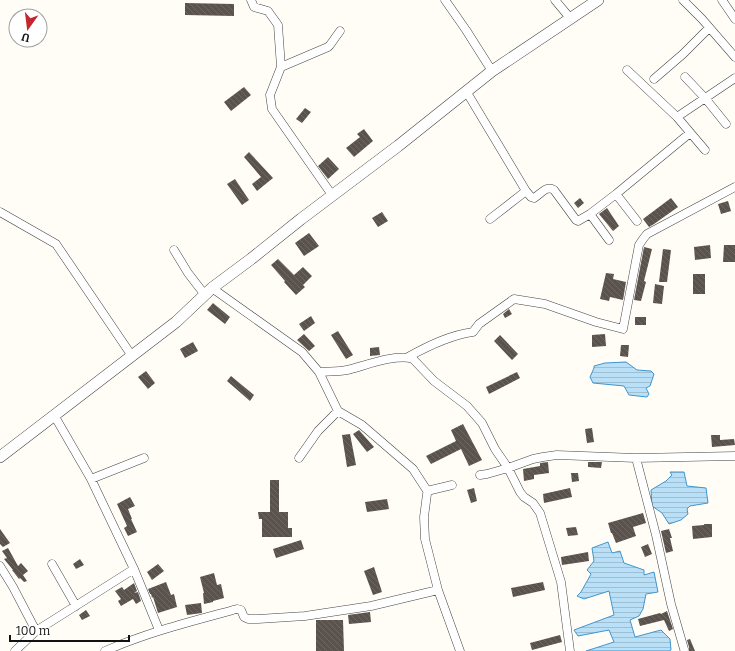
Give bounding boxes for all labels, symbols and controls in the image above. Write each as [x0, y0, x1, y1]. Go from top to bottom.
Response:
north arrow [8, 8, 48, 48]
text: U [20, 30, 31, 45]
scale bar [10, 617, 129, 643]
text: 100 m [16, 624, 51, 638]

